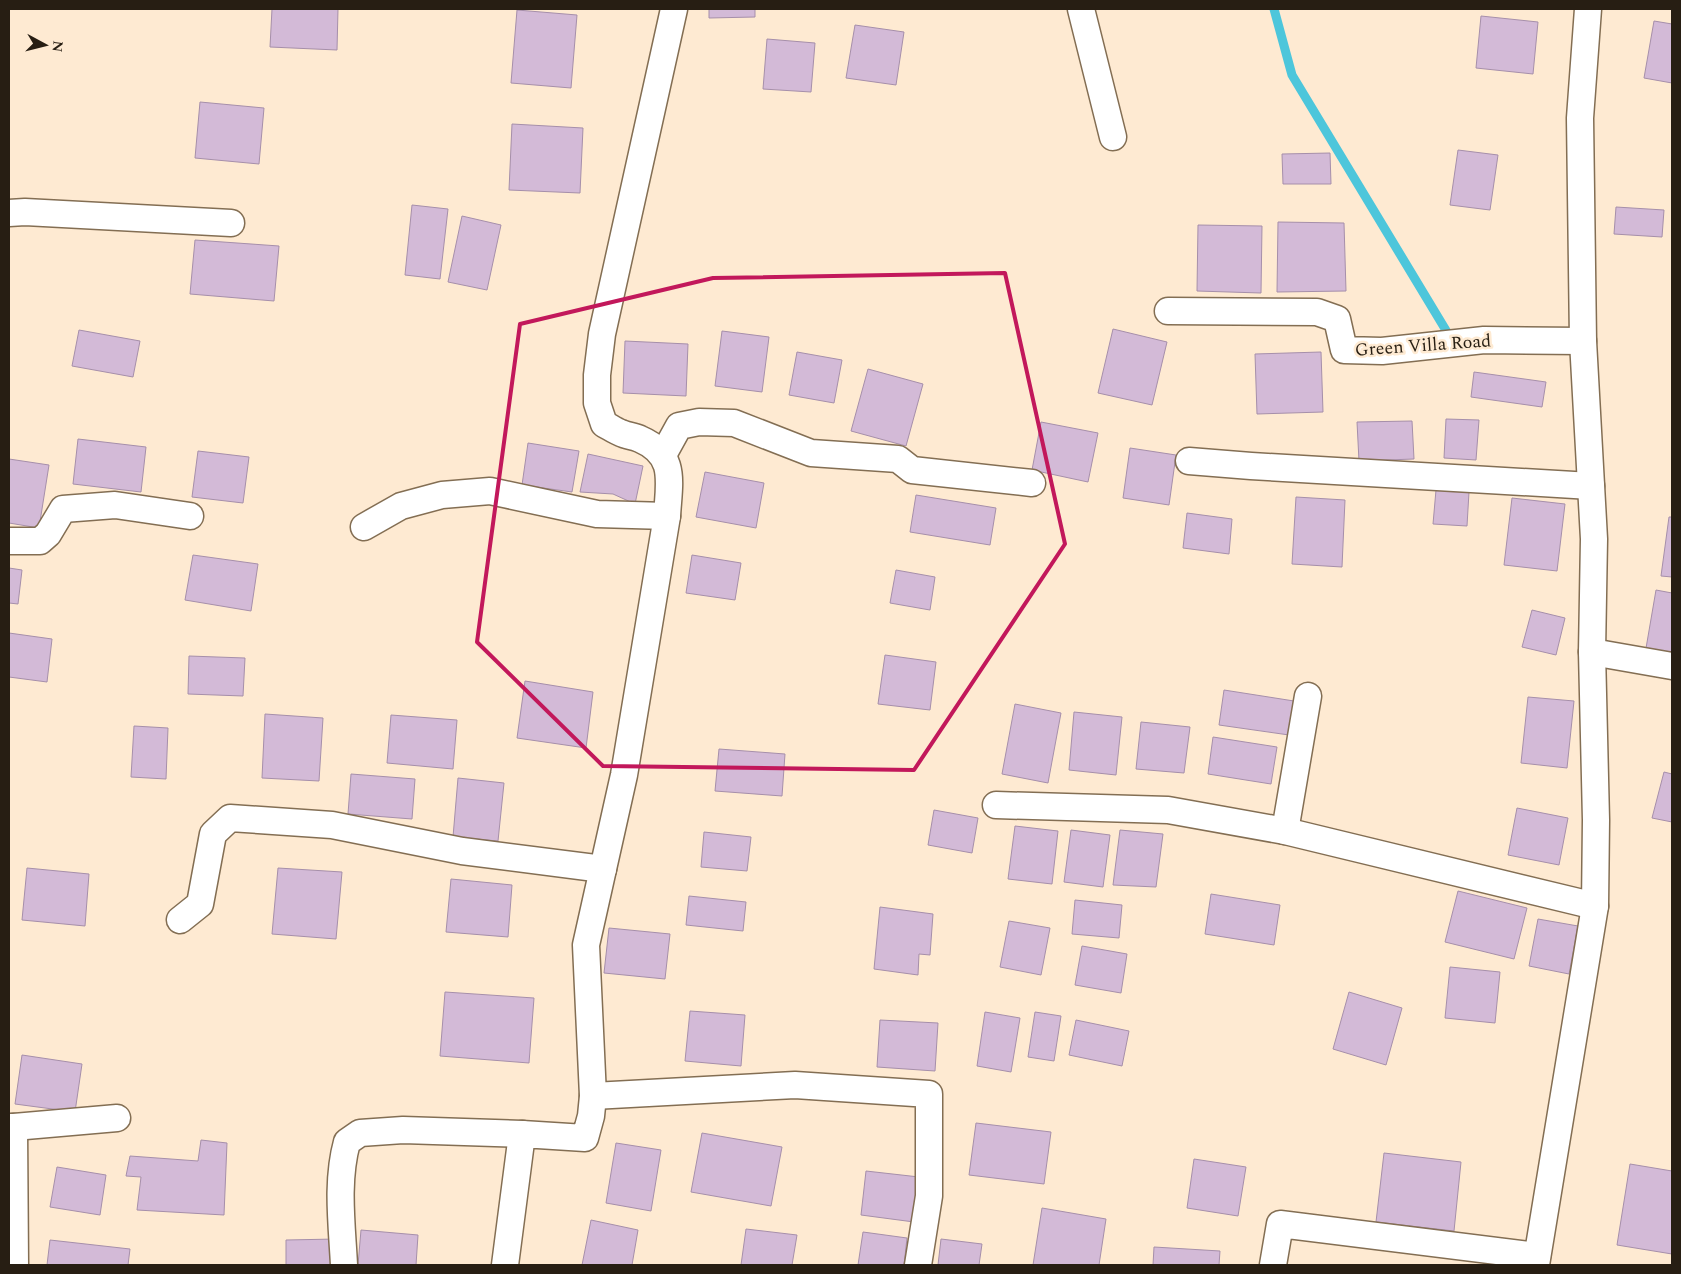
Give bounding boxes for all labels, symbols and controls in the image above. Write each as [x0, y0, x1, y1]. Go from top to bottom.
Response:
north arrow [20, 20, 70, 70]
text: N [46, 40, 69, 53]
street label: Green Villa Road [1354, 327, 1492, 364]

